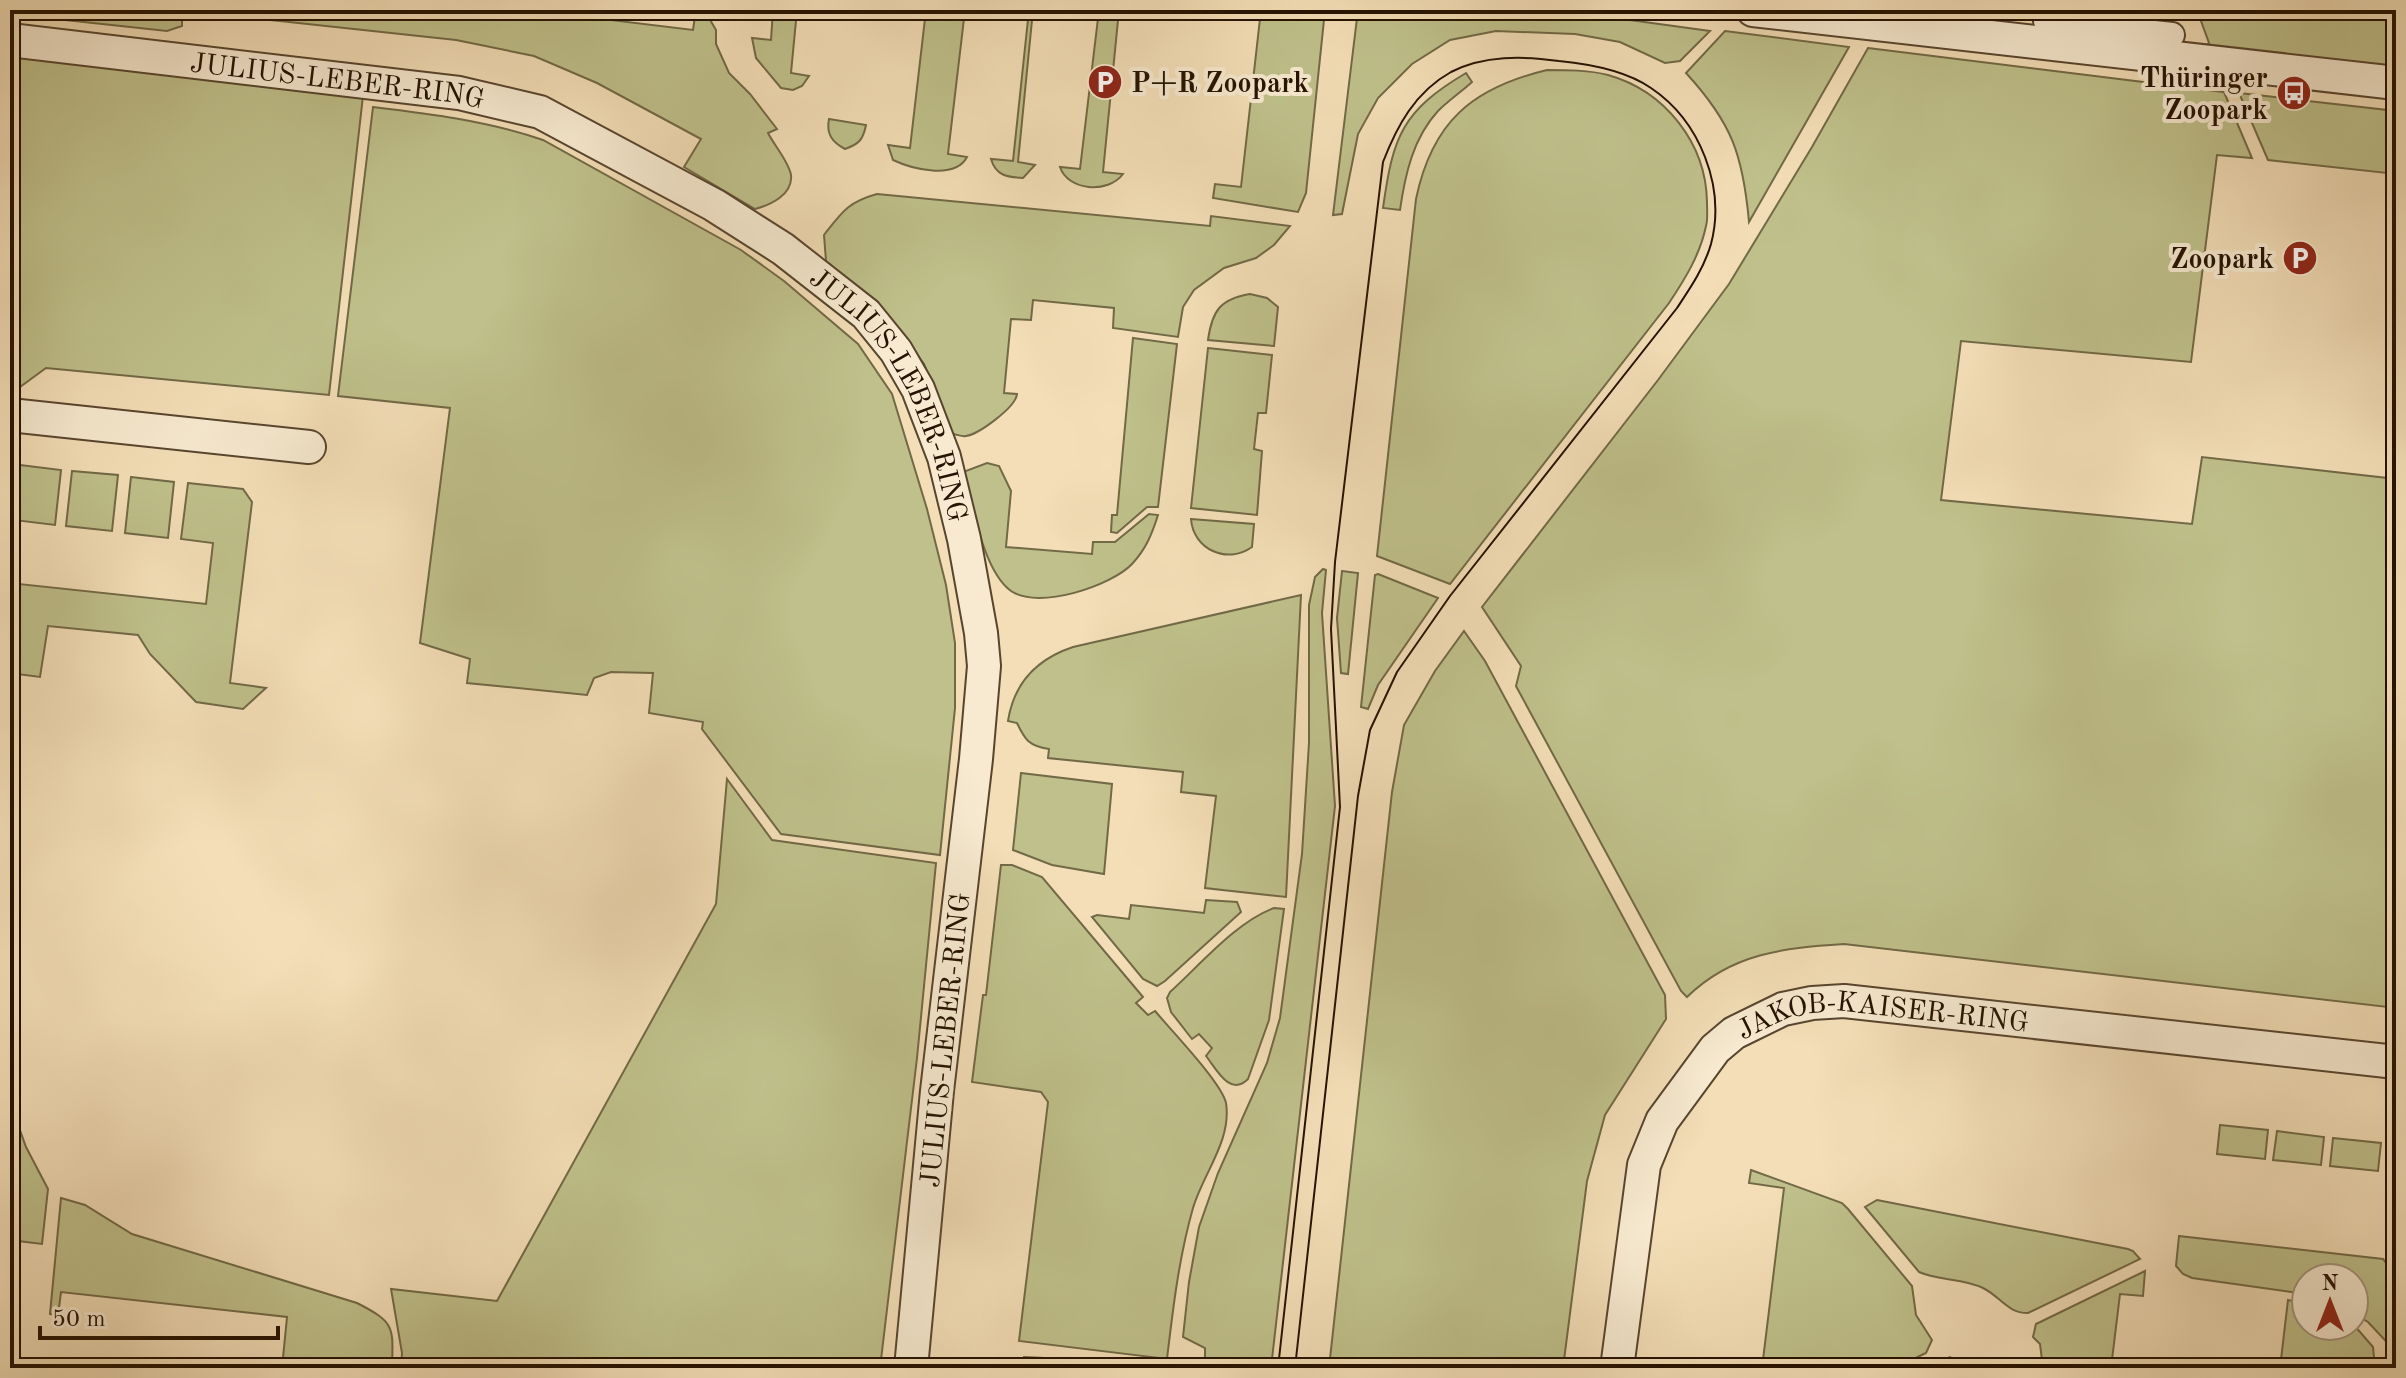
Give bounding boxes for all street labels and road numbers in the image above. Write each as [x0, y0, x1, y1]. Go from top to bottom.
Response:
street label: JULIUS-LEBER-RING [189, 50, 487, 116]
street label: JULIUS-LEBER-RING [804, 265, 970, 525]
street label: JULIUS-LEBER-RING [918, 892, 976, 1189]
street label: JAKOB-KAISER-RING [1733, 989, 2030, 1046]

